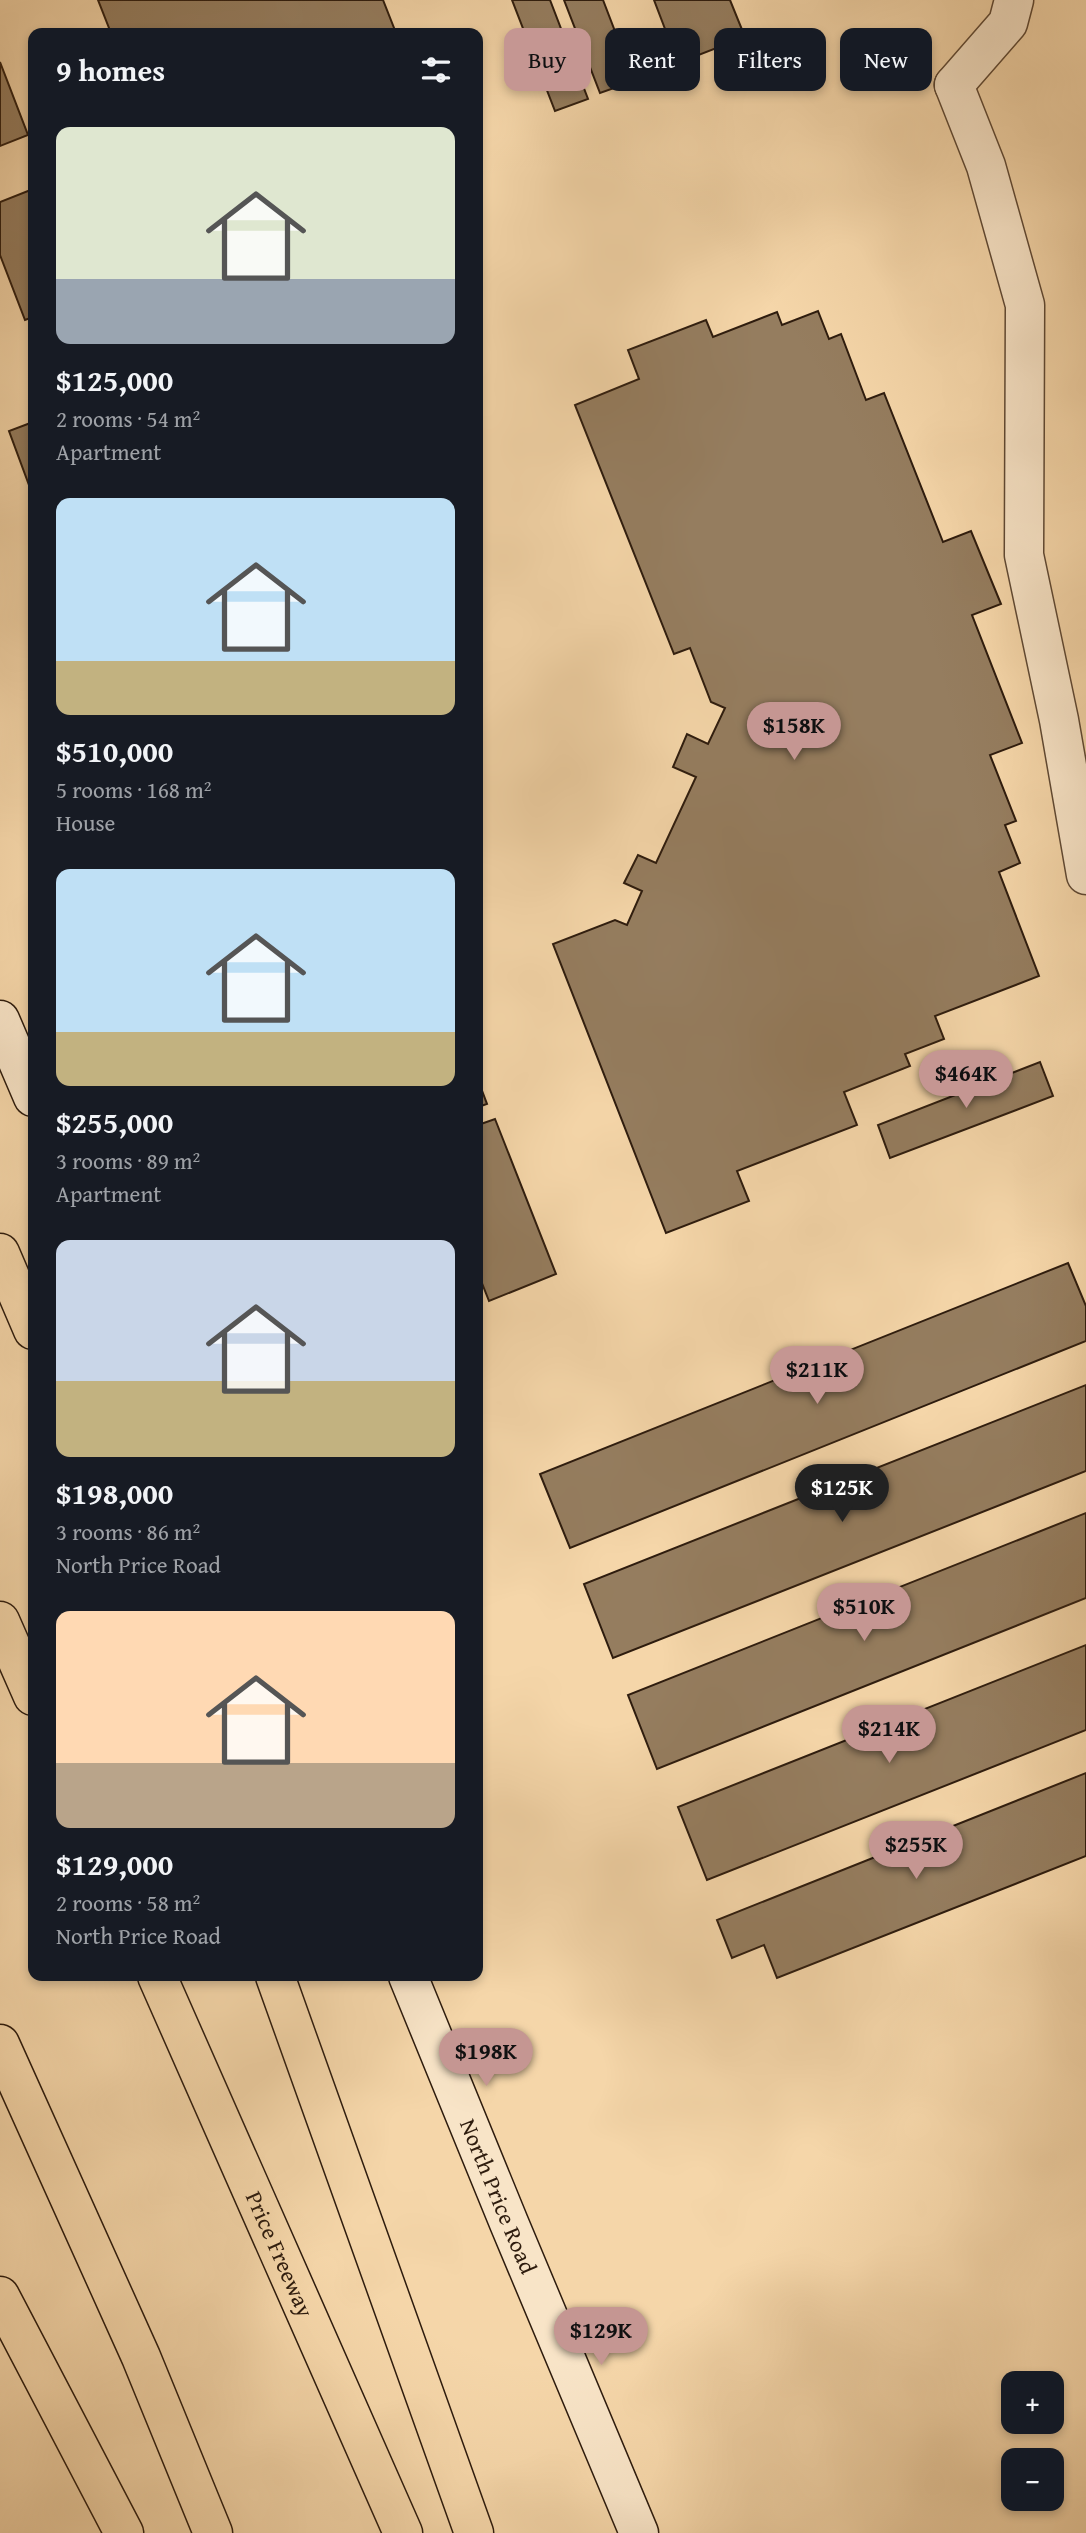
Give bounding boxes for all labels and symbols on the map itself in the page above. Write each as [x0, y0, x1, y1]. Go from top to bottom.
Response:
pin: $158K [745, 702, 843, 762]
pin: $464K [917, 1050, 1015, 1110]
pin: $211K [768, 1346, 866, 1406]
pin: $125K [793, 1464, 891, 1524]
pin: $510K [815, 1584, 913, 1643]
pin: $214K [840, 1706, 938, 1765]
pin: $255K [867, 1822, 965, 1881]
pin: $198K [437, 2028, 535, 2088]
street label: North Price Road [452, 2114, 546, 2279]
street label: Price Freeway [238, 2186, 323, 2323]
pin: $129K [552, 2308, 650, 2367]

